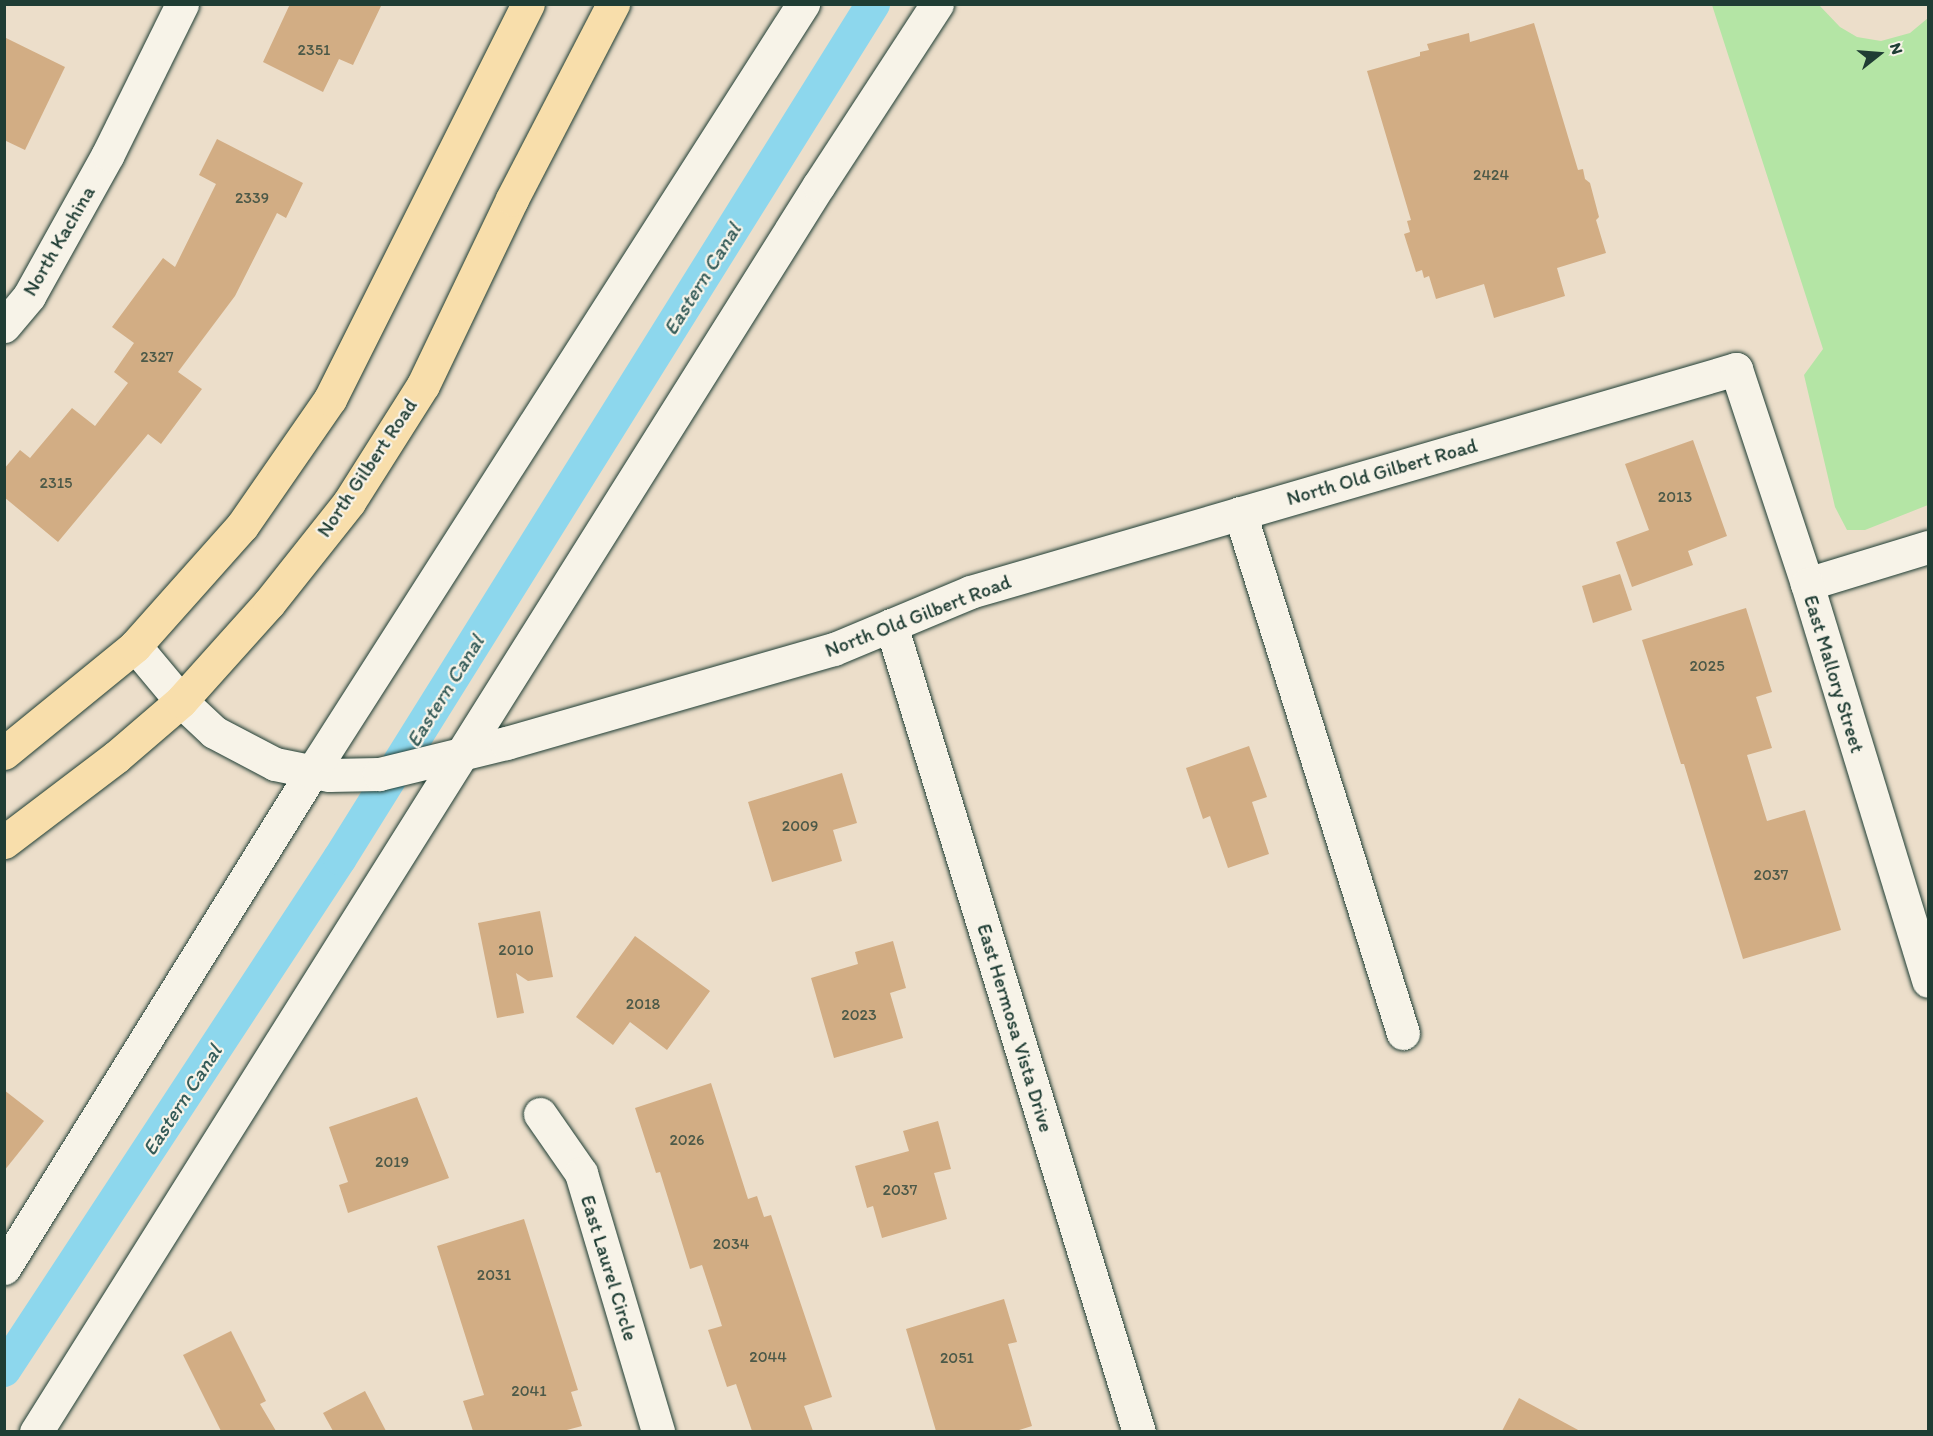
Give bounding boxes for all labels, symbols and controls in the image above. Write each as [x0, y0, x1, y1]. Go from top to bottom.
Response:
north arrow [1849, 24, 1909, 84]
house number: 2351 [298, 40, 330, 60]
text: N [1886, 41, 1907, 57]
house number: 2424 [1473, 165, 1509, 185]
street label: North Kachina [18, 181, 100, 301]
house number: 2339 [235, 188, 269, 208]
water label: Eastern Canal [658, 218, 746, 340]
house number: 2327 [140, 347, 174, 367]
street label: North Gilbert Road [312, 394, 422, 542]
street label: North Old Gilbert Road [1284, 433, 1480, 511]
house number: 2315 [40, 473, 72, 493]
house number: 2013 [1658, 487, 1692, 507]
street label: North Old Gilbert Road [822, 569, 1014, 663]
street label: East Mallory Street [1798, 592, 1870, 756]
water label: Eastern Canal [401, 630, 489, 752]
house number: 2025 [1689, 656, 1725, 676]
house number: 2009 [782, 816, 818, 836]
house number: 2037 [1754, 865, 1788, 885]
street label: East Hermosa Vista Drive [972, 921, 1058, 1135]
house number: 2010 [498, 940, 534, 960]
house number: 2018 [626, 994, 660, 1014]
house number: 2023 [841, 1005, 877, 1025]
water label: Eastern Canal [137, 1040, 227, 1160]
house number: 2026 [669, 1130, 705, 1150]
house number: 2019 [375, 1152, 409, 1172]
house number: 2037 [883, 1180, 917, 1200]
street label: East Laurel Circle [575, 1192, 643, 1344]
house number: 2034 [713, 1234, 749, 1254]
house number: 2031 [477, 1265, 511, 1285]
house number: 2044 [749, 1347, 787, 1367]
house number: 2051 [940, 1348, 974, 1368]
house number: 2041 [511, 1381, 547, 1401]

